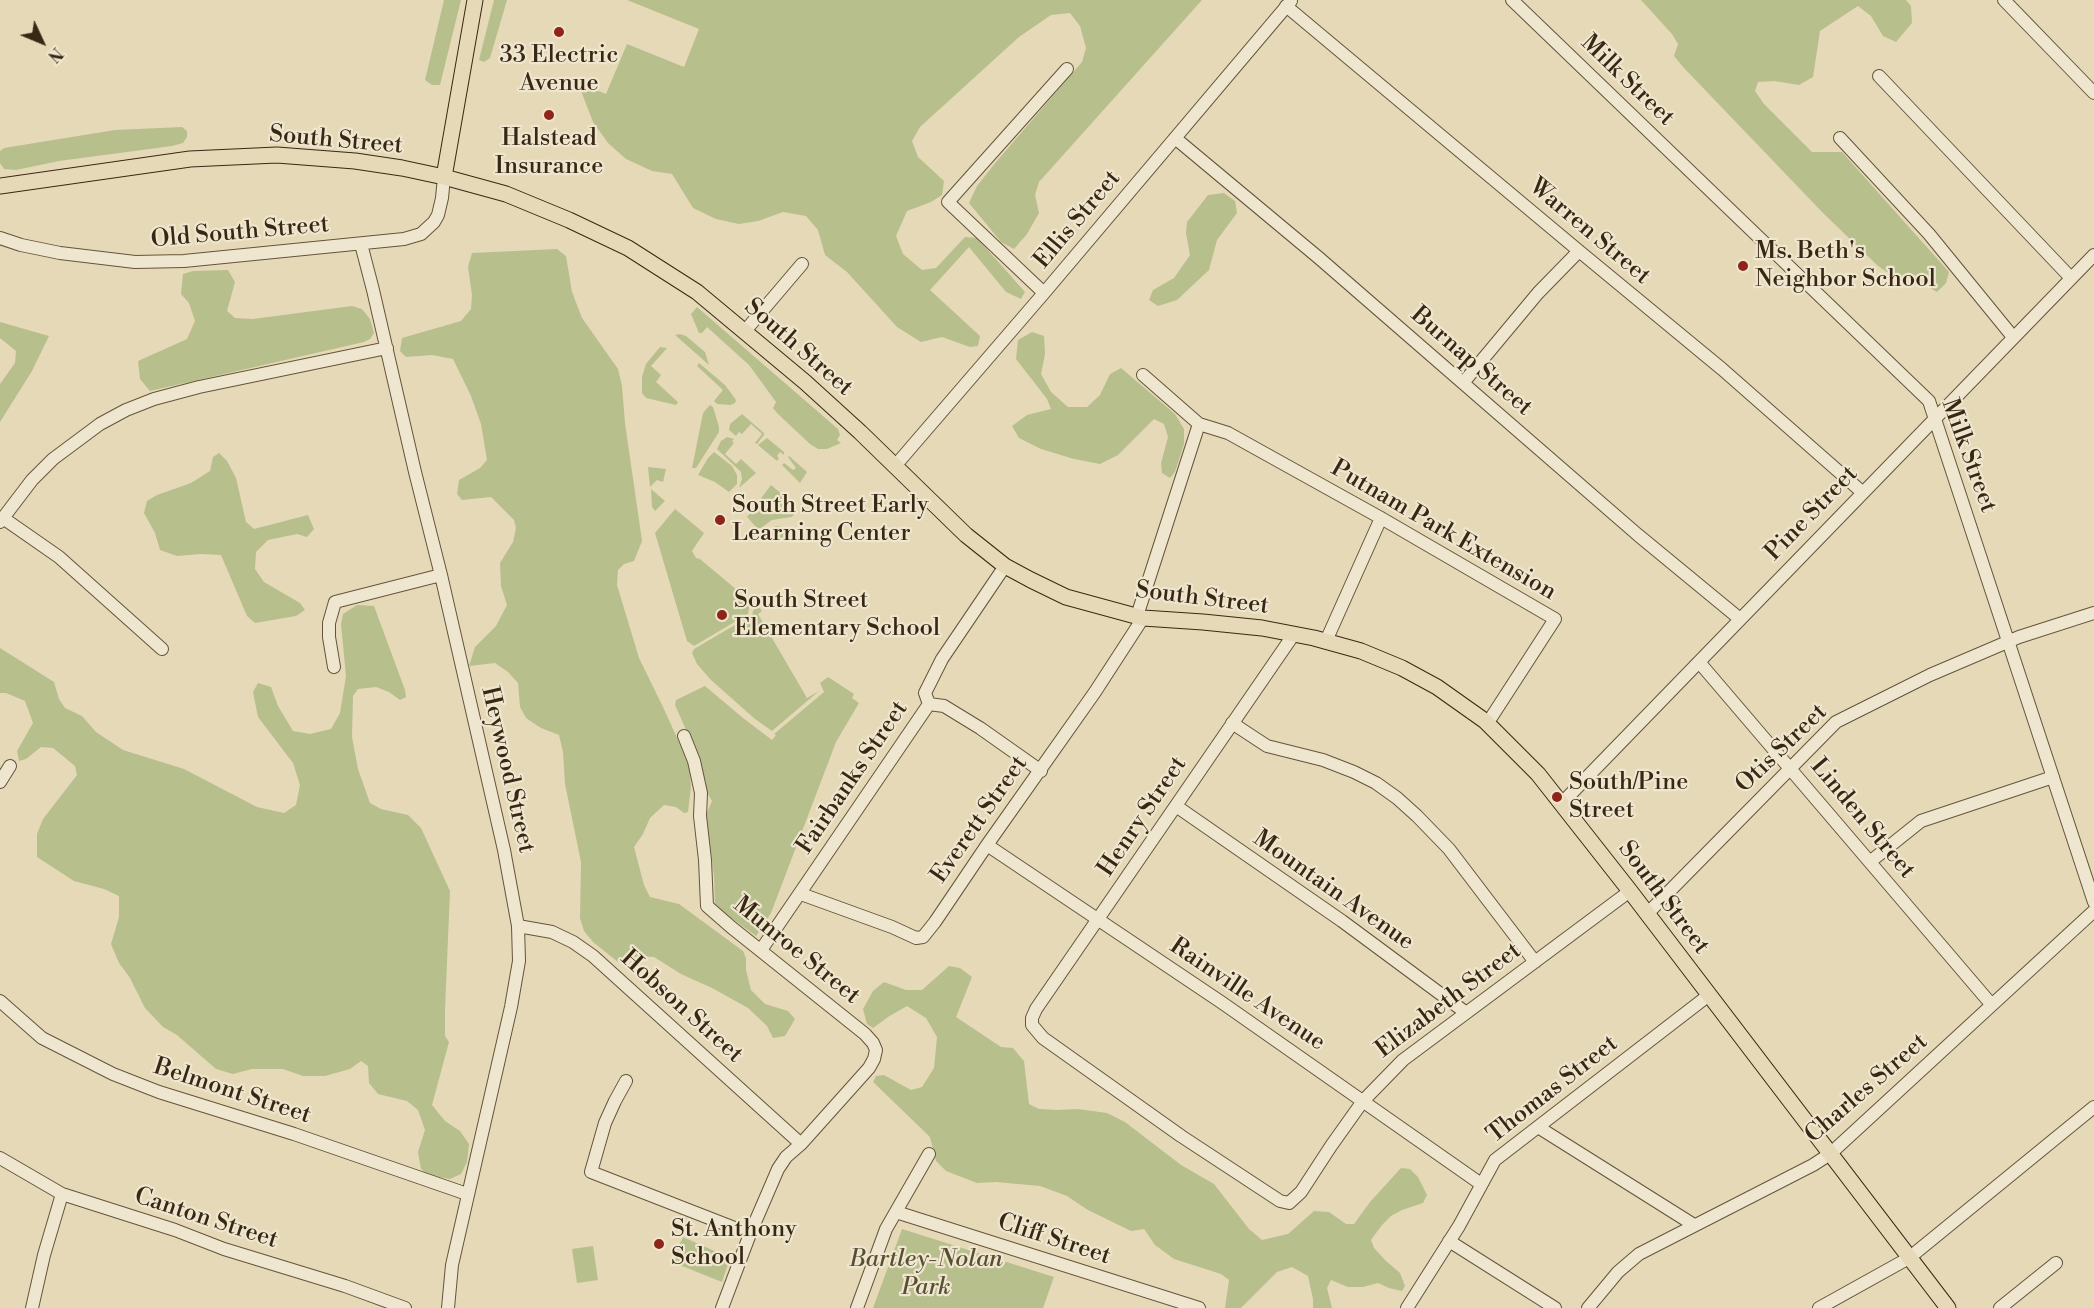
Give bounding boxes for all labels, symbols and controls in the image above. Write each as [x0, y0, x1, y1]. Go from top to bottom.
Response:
north arrow [12, 12, 72, 72]
marker: 33 Electric Avenue [552, 25, 566, 39]
street label: Milk Street [1574, 29, 1680, 133]
place label: 33 Electric Avenue [500, 42, 618, 98]
text: N [43, 43, 67, 66]
marker: Halstead Insurance [542, 108, 556, 122]
street label: South Street [268, 121, 404, 161]
place label: Halstead Insurance [495, 125, 603, 181]
street label: Ellis Street [1029, 165, 1127, 275]
street label: Warren Street [1522, 173, 1656, 291]
street label: Old South Street [150, 211, 330, 255]
place label: Ms. Beth's Neighbor School [1755, 238, 1936, 294]
marker: Ms. Beth's Neighbor School [1736, 259, 1750, 273]
street label: South Street [738, 293, 858, 403]
street label: Burnap Street [1404, 301, 1538, 423]
street label: Milk Street [1934, 395, 2002, 517]
street label: Putnam Park Extension [1325, 455, 1561, 607]
street label: Pine Street [1760, 461, 1864, 567]
place label: South Street Early Learning Center [732, 492, 929, 548]
marker: South Street Early Learning Center [713, 513, 727, 527]
street label: South Street [1134, 577, 1270, 621]
place label: South Street Elementary School [734, 587, 940, 643]
marker: South Street Elementary School [715, 608, 729, 622]
street label: Heywood Street [474, 684, 540, 856]
street label: Fairbanks Street [791, 696, 915, 860]
street label: Otis Street [1730, 698, 1834, 800]
street label: Everett Street [925, 751, 1035, 889]
street label: Henry Street [1092, 751, 1194, 883]
street label: Linden Street [1803, 753, 1921, 885]
place label: South/Pine Street [1569, 769, 1688, 825]
marker: South/Pine Street [1550, 790, 1564, 804]
street label: Mountain Avenue [1247, 825, 1419, 957]
street label: South Street [1611, 836, 1715, 960]
street label: Munroe Street [727, 891, 865, 1011]
street label: Rainville Avenue [1164, 932, 1330, 1058]
street label: Elizabeth Street [1371, 937, 1527, 1065]
street label: Hobson Street [614, 945, 748, 1069]
street label: Charles Street [1800, 1028, 1934, 1150]
street label: Thomas Street [1482, 1030, 1624, 1150]
street label: Belmont Street [150, 1053, 314, 1131]
street label: Canton Street [131, 1182, 281, 1256]
street label: Cliff Street [994, 1208, 1114, 1272]
place label: St. Anthony School [671, 1216, 797, 1272]
marker: St. Anthony School [652, 1237, 666, 1251]
park label: Bartley-Nolan Park [849, 1246, 1003, 1302]

